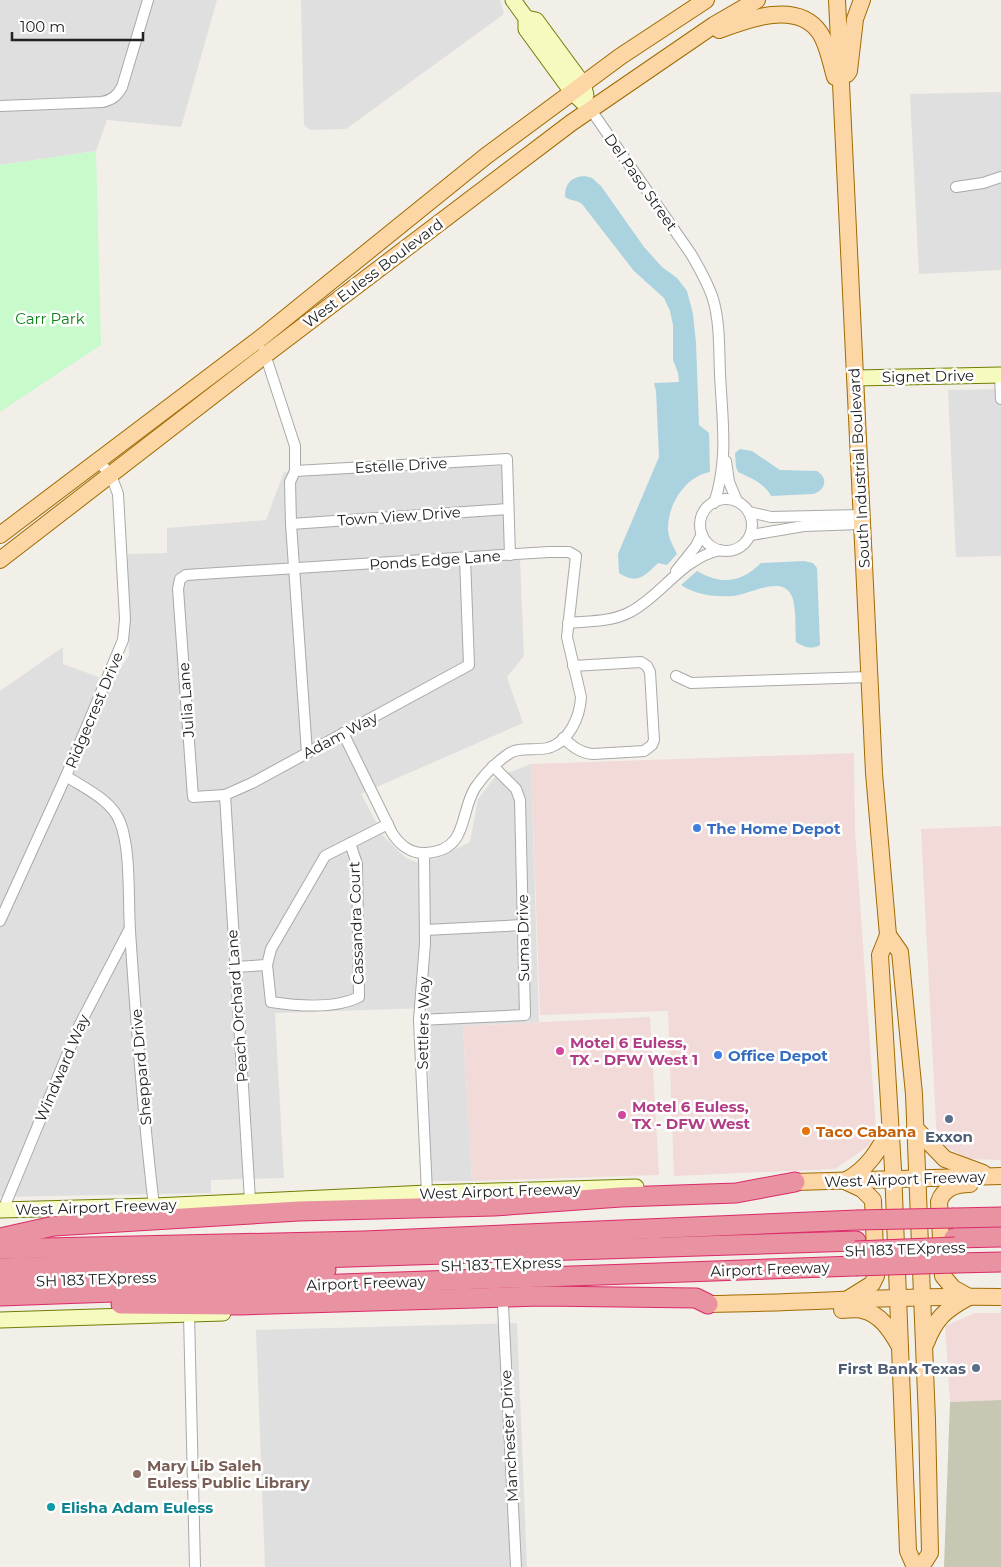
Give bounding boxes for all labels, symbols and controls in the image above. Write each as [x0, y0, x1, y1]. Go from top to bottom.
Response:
scale bar [12, 10, 144, 42]
text: 100 m [20, 17, 65, 36]
street label: Del Paso Street [600, 130, 682, 234]
street label: West Euless Boulevard [299, 214, 447, 332]
park label: Carr Park [15, 309, 85, 328]
street label: Signet Drive [882, 366, 974, 386]
street label: South Industrial Boulevard [844, 367, 874, 569]
street label: Estelle Drive [354, 453, 448, 477]
street label: Town View Drive [337, 502, 461, 530]
street label: Ponds Edge Lane [369, 546, 501, 574]
street label: Ridgecrest Drive [61, 649, 127, 771]
street label: Julia Lane [174, 662, 198, 739]
street label: Adam Way [299, 707, 381, 763]
place label: The Home Depot [707, 819, 841, 838]
marker: The Home Depot [691, 822, 703, 834]
street label: Cassandra Court [344, 861, 368, 985]
street label: Suma Drive [513, 894, 533, 982]
street label: Peach Orchard Lane [222, 929, 252, 1083]
street label: Settlers Way [413, 975, 433, 1070]
street label: Sheppard Drive [126, 1008, 156, 1126]
street label: Windward Way [31, 1011, 94, 1125]
place label: Motel 6 Euless, TX - DFW West 1 [570, 1033, 698, 1069]
marker: Motel 6 Euless, TX - DFW West 1 [554, 1045, 566, 1057]
place label: Office Depot [728, 1046, 828, 1065]
marker: Office Depot [712, 1049, 724, 1061]
place label: Motel 6 Euless, TX - DFW West [632, 1097, 751, 1133]
marker: Motel 6 Euless, TX - DFW West [616, 1109, 628, 1121]
marker: Exxon [943, 1113, 955, 1125]
place label: Taco Cabana [816, 1122, 916, 1141]
marker: Taco Cabana [800, 1125, 812, 1137]
place label: Exxon [925, 1127, 973, 1146]
street label: West Airport Freeway [824, 1167, 987, 1191]
street label: West Airport Freeway [419, 1179, 582, 1203]
street label: West Airport Freeway [15, 1195, 178, 1219]
street label: SH 183 TEXpress [844, 1237, 966, 1261]
street label: SH 183 TEXpress [440, 1252, 562, 1276]
street label: Airport Freeway [710, 1257, 831, 1281]
street label: SH 183 TEXpress [35, 1267, 157, 1291]
street label: Airport Freeway [306, 1271, 427, 1295]
place label: First Bank Texas [838, 1359, 966, 1378]
marker: First Bank Texas [970, 1362, 982, 1374]
street label: Manchester Drive [496, 1369, 522, 1503]
place label: Mary Lib Saleh Euless Public Library [147, 1456, 311, 1492]
marker: Mary Lib Saleh Euless Public Library [131, 1468, 143, 1480]
place label: Elisha Adam Euless [61, 1498, 213, 1517]
marker: Elisha Adam Euless [45, 1501, 57, 1513]

